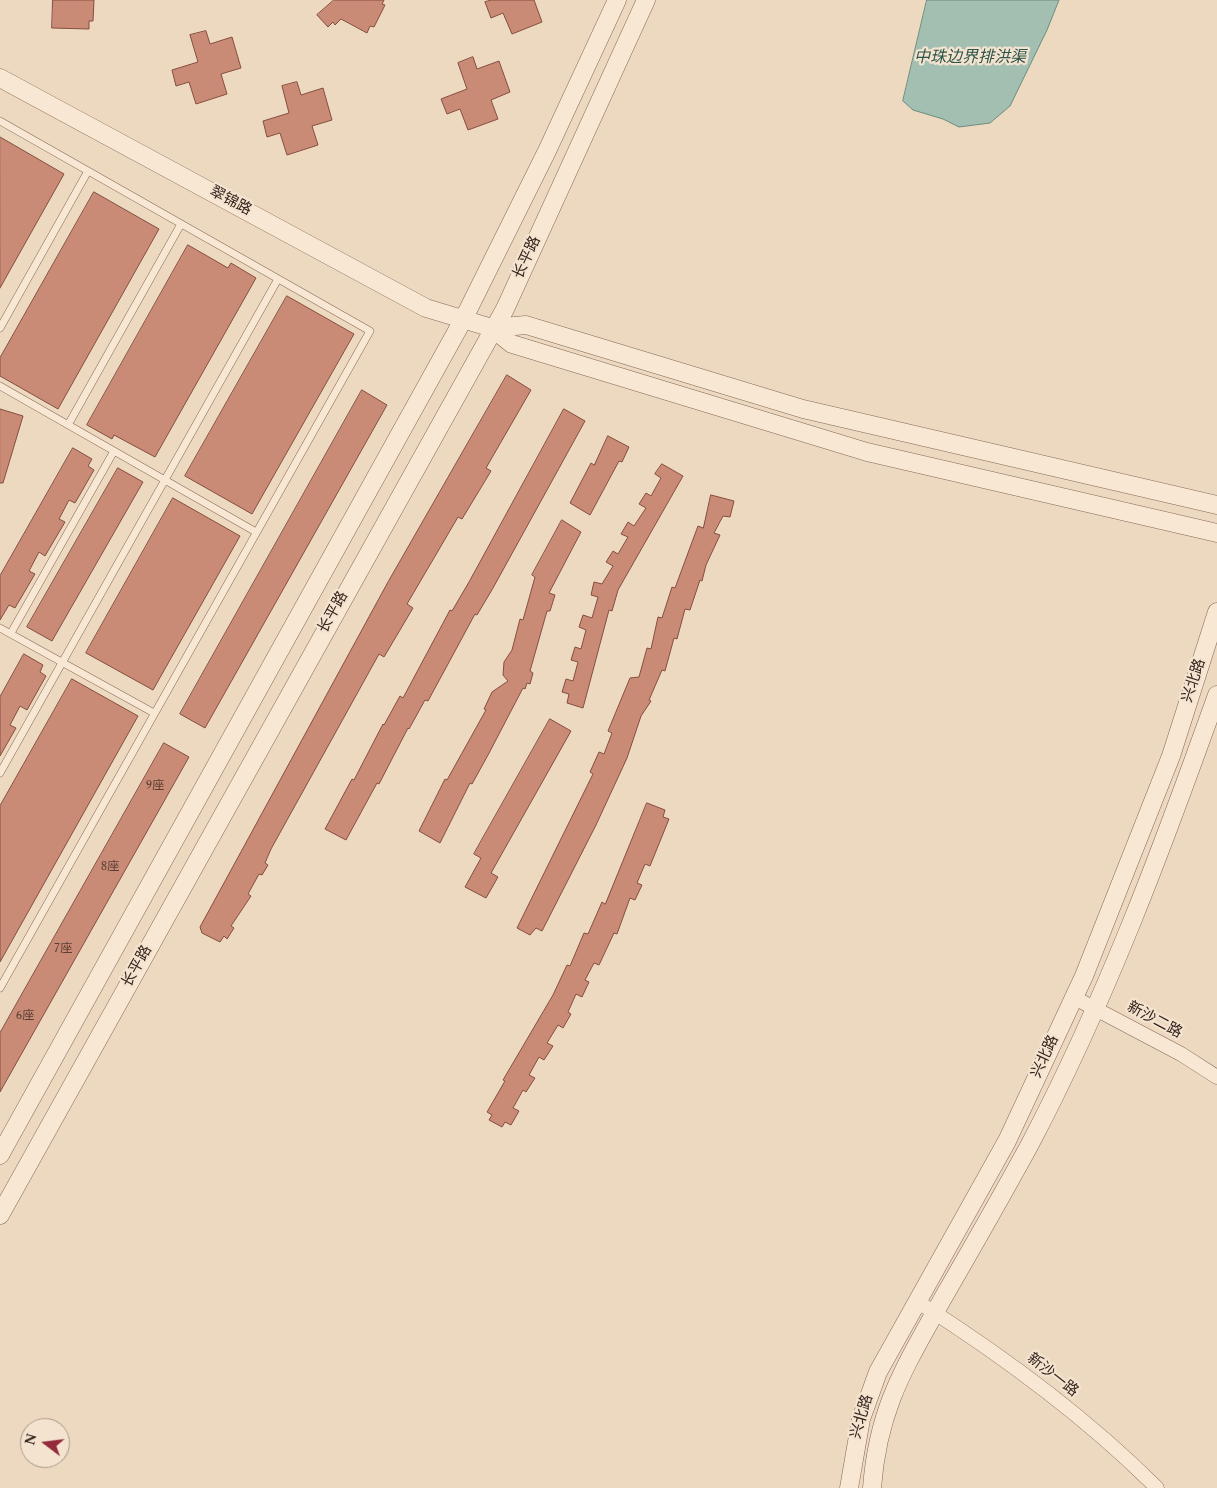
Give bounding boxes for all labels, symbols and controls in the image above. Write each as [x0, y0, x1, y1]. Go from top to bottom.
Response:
water label: 中珠边界排洪渠 [914, 49, 1026, 69]
street label: 翠锦路 [206, 183, 254, 221]
street label: 长平路 [510, 234, 546, 282]
street label: 长平路 [315, 589, 353, 637]
street label: 兴北路 [1179, 657, 1211, 705]
house number: 9座 [146, 780, 164, 794]
house number: 8座 [101, 861, 119, 875]
house number: 7座 [54, 943, 72, 957]
street label: 长平路 [119, 943, 157, 991]
street label: 新沙二路 [1123, 999, 1185, 1043]
house number: 6座 [16, 1010, 34, 1024]
street label: 兴北路 [1028, 1033, 1064, 1081]
street label: 新沙一路 [1023, 1350, 1081, 1402]
street label: 兴北路 [848, 1393, 878, 1441]
north arrow [20, 1418, 70, 1468]
text: N [19, 1431, 43, 1447]

